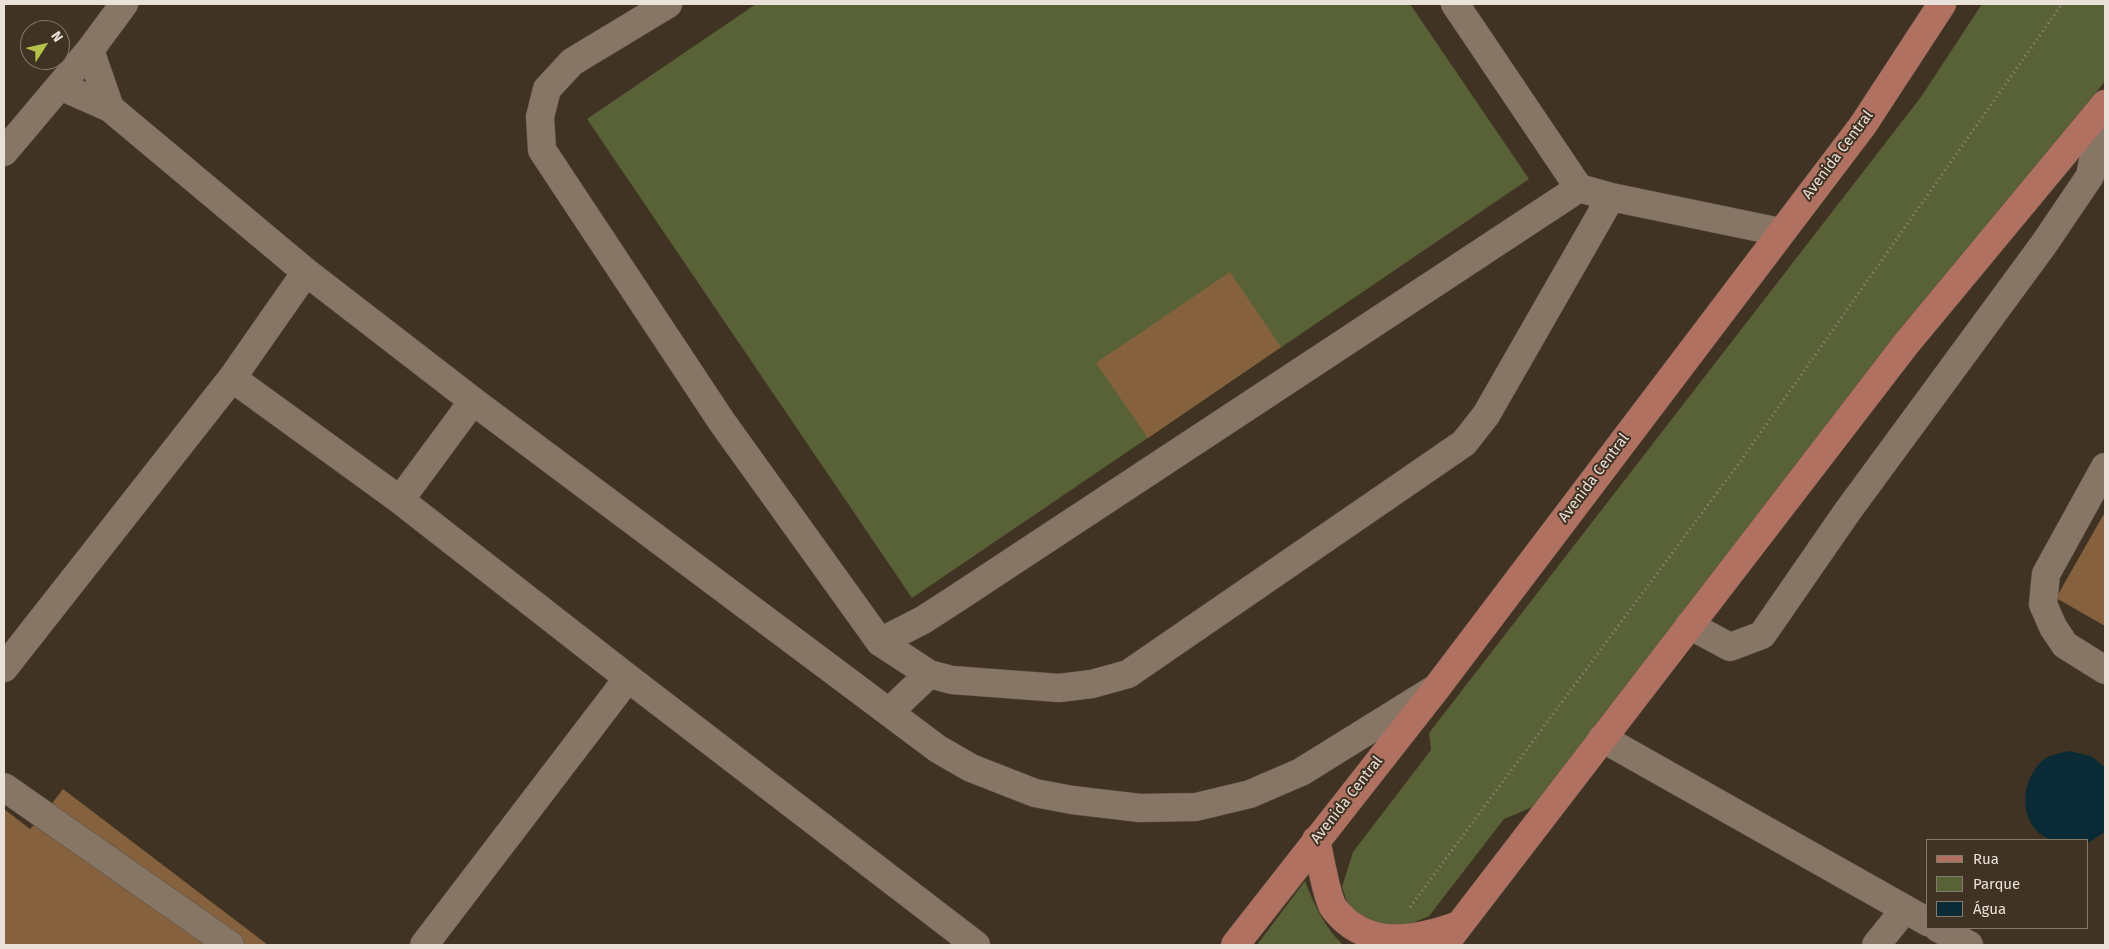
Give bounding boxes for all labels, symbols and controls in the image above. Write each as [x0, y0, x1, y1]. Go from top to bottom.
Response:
north arrow [20, 20, 70, 70]
text: N [47, 28, 67, 45]
street label: Avenida Central [1799, 107, 1877, 203]
street label: Avenida Central [1555, 430, 1633, 526]
street label: Avenida Central [1307, 753, 1387, 847]
legend [1926, 839, 2089, 929]
text: Rua [1973, 850, 1999, 868]
text: Parque [1973, 875, 2020, 893]
text: Água [1973, 900, 2006, 918]

